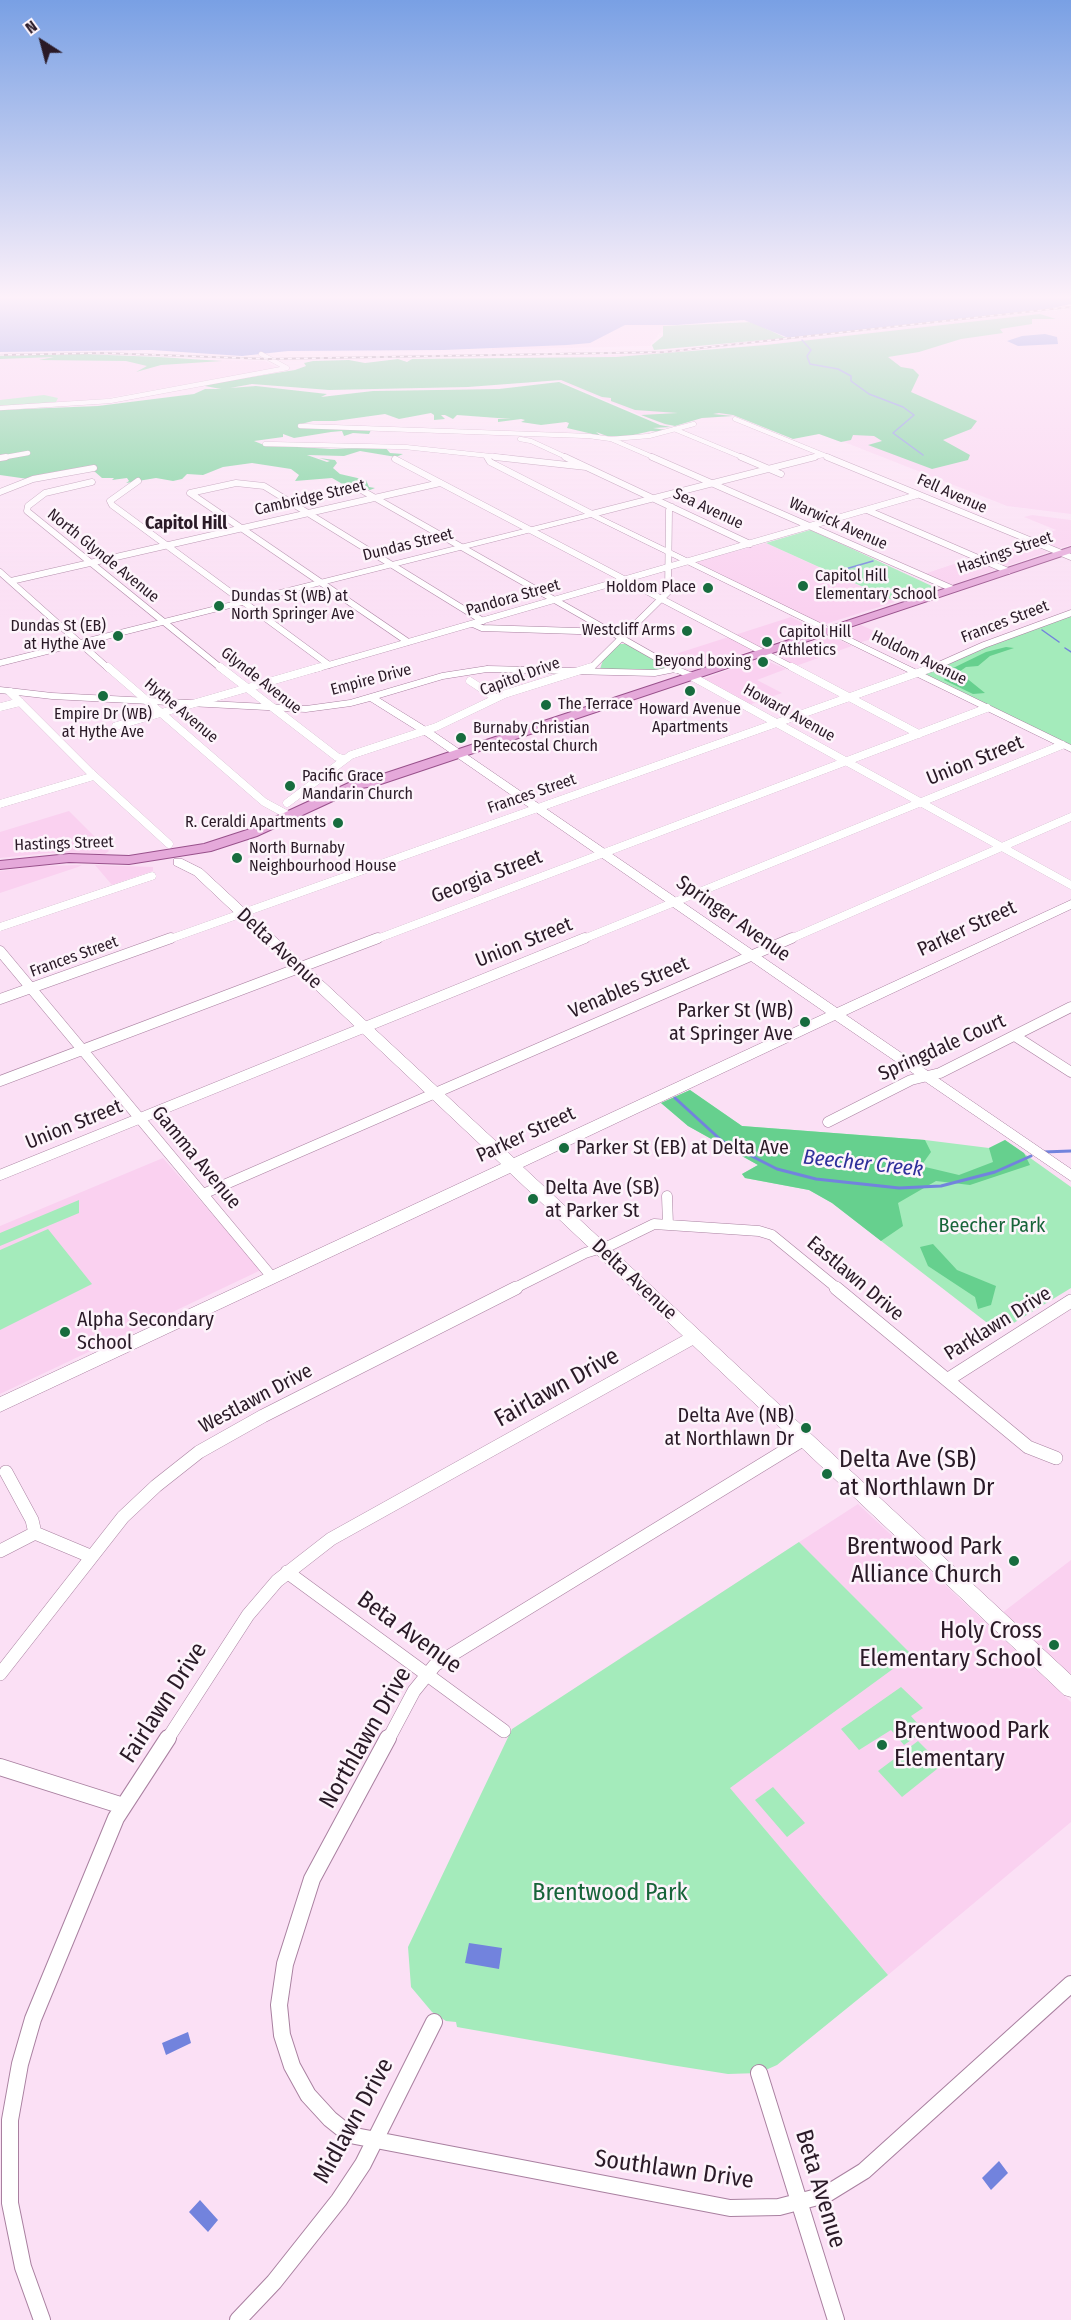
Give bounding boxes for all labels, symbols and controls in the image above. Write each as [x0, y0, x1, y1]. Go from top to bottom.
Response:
north arrow [12, 12, 72, 72]
text: N [22, 17, 41, 38]
street label: Fell Avenue [914, 470, 990, 518]
street label: Cambridge Street [253, 476, 367, 520]
street label: Sea Avenue [670, 484, 746, 534]
street label: Warwick Avenue [786, 494, 890, 554]
street label: North Glynde Avenue [43, 505, 163, 607]
district label: Capitol Hill [145, 513, 227, 535]
street label: Dundas Street [361, 525, 455, 565]
street label: Hastings Street [955, 528, 1055, 578]
place label: Capitol Hill Elementary School [815, 567, 937, 605]
street label: Pandora Street [464, 575, 562, 621]
place label: Holdom Place [606, 578, 696, 598]
marker: Capitol Hill Elementary School [796, 579, 810, 593]
marker: Holdom Place [701, 581, 715, 595]
place label: Dundas St (WB) at North Springer Ave [231, 587, 355, 625]
street label: Frances Street [959, 597, 1051, 647]
marker: Dundas St (WB) at North Springer Ave [212, 599, 226, 613]
place label: Dundas St (EB) at Hythe Ave [10, 617, 106, 655]
place label: Westcliff Arms [582, 621, 675, 641]
place label: Capitol Hill Athletics [779, 623, 851, 661]
marker: Westcliff Arms [680, 624, 694, 638]
street label: Holdom Avenue [868, 627, 970, 689]
marker: Dundas St (EB) at Hythe Ave [111, 629, 125, 643]
marker: Capitol Hill Athletics [760, 635, 774, 649]
street label: Glynde Avenue [217, 644, 305, 718]
place label: Beyond boxing [654, 652, 751, 672]
street label: Capitol Drive [477, 654, 563, 700]
marker: Beyond boxing [756, 655, 770, 669]
street label: Empire Drive [328, 660, 414, 700]
street label: Hythe Avenue [140, 675, 222, 747]
street label: Howard Avenue [740, 680, 838, 746]
marker: Howard Avenue Apartments [683, 684, 697, 698]
marker: Empire Dr (WB) at Hythe Ave [96, 689, 110, 703]
place label: The Terrace [558, 695, 633, 715]
marker: The Terrace [539, 698, 553, 712]
place label: Howard Avenue Apartments [639, 700, 741, 738]
place label: Empire Dr (WB) at Hythe Ave [54, 705, 152, 743]
place label: Burnaby Christian Pentecostal Church [473, 719, 598, 757]
marker: Burnaby Christian Pentecostal Church [454, 731, 468, 745]
street label: Union Street [923, 731, 1027, 791]
place label: Pacific Grace Mandarin Church [302, 767, 413, 805]
street label: Frances Street [485, 770, 579, 818]
marker: Pacific Grace Mandarin Church [283, 779, 297, 793]
place label: R. Ceraldi Apartments [185, 813, 326, 833]
marker: R. Ceraldi Apartments [331, 816, 345, 830]
street label: Hastings Street [14, 833, 114, 855]
place label: North Burnaby Neighbourhood House [249, 839, 396, 877]
street label: Georgia Street [428, 845, 546, 909]
marker: North Burnaby Neighbourhood House [230, 851, 244, 865]
street label: Springer Avenue [671, 871, 795, 967]
street label: Parker Street [914, 896, 1020, 962]
street label: Delta Avenue [231, 903, 327, 995]
street label: Union Street [472, 913, 576, 973]
street label: Frances Street [27, 932, 121, 982]
street label: Venables Street [565, 952, 693, 1024]
place label: Parker St (WB) at Springer Ave [669, 999, 793, 1046]
street label: Springdale Court [875, 1009, 1009, 1087]
marker: Parker St (WB) at Springer Ave [798, 1015, 812, 1029]
street label: Union Street [22, 1095, 126, 1155]
street label: Gamma Avenue [146, 1102, 246, 1214]
street label: Parker Street [473, 1102, 579, 1168]
place label: Parker St (EB) at Delta Ave [576, 1136, 789, 1160]
marker: Parker St (EB) at Delta Ave [557, 1141, 571, 1155]
water label: Beecher Creek [802, 1145, 924, 1183]
place label: Delta Ave (SB) at Parker St [545, 1176, 659, 1223]
marker: Delta Ave (SB) at Parker St [526, 1192, 540, 1206]
park label: Beecher Park [939, 1214, 1045, 1238]
street label: Eastlawn Drive [802, 1231, 908, 1327]
street label: Delta Avenue [586, 1234, 682, 1326]
street label: Parklawn Drive [940, 1282, 1056, 1366]
place label: Alpha Secondary School [77, 1308, 214, 1355]
marker: Alpha Secondary School [58, 1325, 72, 1339]
street label: Fairlawn Drive [490, 1342, 624, 1434]
street label: Westlawn Drive [195, 1359, 317, 1439]
place label: Delta Ave (NB) at Northlawn Dr [664, 1404, 794, 1451]
marker: Delta Ave (NB) at Northlawn Dr [799, 1421, 813, 1435]
place label: Delta Ave (SB) at Northlawn Dr [839, 1446, 994, 1502]
marker: Delta Ave (SB) at Northlawn Dr [820, 1467, 834, 1481]
place label: Brentwood Park Alliance Church [847, 1533, 1002, 1589]
marker: Brentwood Park Alliance Church [1007, 1554, 1021, 1568]
street label: Beta Avenue [351, 1585, 467, 1681]
place label: Holy Cross Elementary School [859, 1617, 1042, 1673]
street label: Fairlawn Drive [114, 1637, 214, 1769]
marker: Holy Cross Elementary School [1047, 1638, 1061, 1652]
street label: Northlawn Drive [314, 1662, 418, 1814]
place label: Brentwood Park Elementary [894, 1717, 1049, 1773]
marker: Brentwood Park Elementary [875, 1738, 889, 1752]
park label: Brentwood Park [532, 1879, 688, 1907]
street label: Midlawn Drive [308, 2053, 400, 2189]
street label: Beta Avenue [788, 2126, 852, 2252]
street label: Southlawn Drive [593, 2145, 755, 2195]

